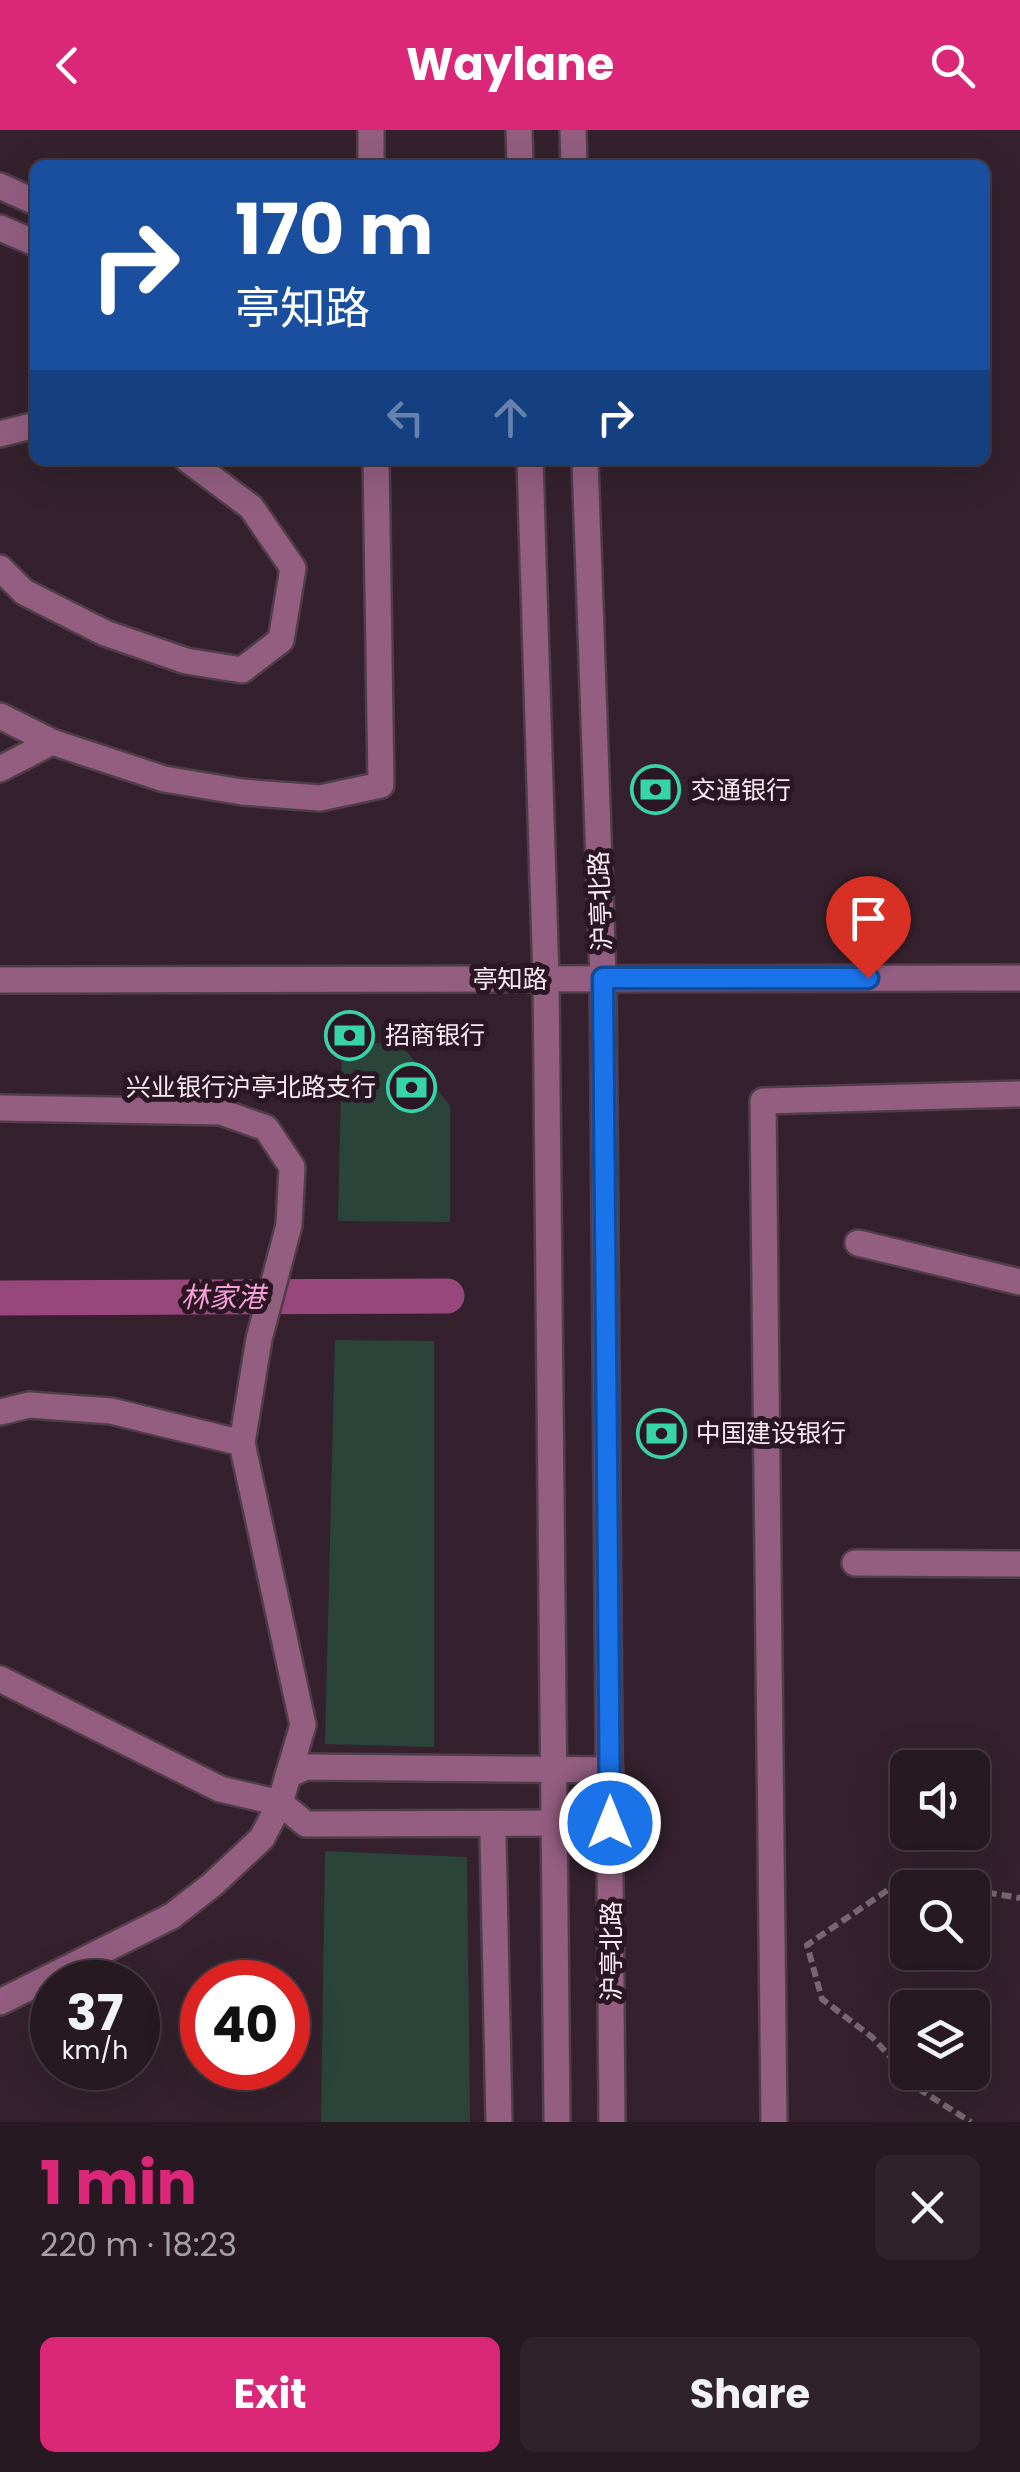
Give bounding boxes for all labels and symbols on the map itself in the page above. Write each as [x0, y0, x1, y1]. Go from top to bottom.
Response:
bank icon: 交通银行 [630, 764, 682, 816]
place label: 交通银行 [691, 773, 791, 808]
street label: 沪亭北路 [581, 850, 620, 952]
pin [826, 876, 911, 979]
street label: 亭知路 [472, 962, 548, 997]
bank icon: 招商银行 [324, 1009, 376, 1061]
place label: 招商银行 [385, 1018, 485, 1053]
bank icon: 兴业银行沪亭北路支行 [385, 1061, 437, 1113]
place label: 兴业银行沪亭北路支行 [126, 1070, 376, 1105]
water label: 林家港 [181, 1278, 269, 1317]
bank icon: 中国建设银行 [635, 1407, 687, 1459]
place label: 中国建设银行 [696, 1416, 846, 1451]
position arrow [558, 1771, 662, 1875]
street label: 沪亭北路 [594, 1901, 629, 2001]
speed limit sign: 40 [180, 1960, 310, 2090]

